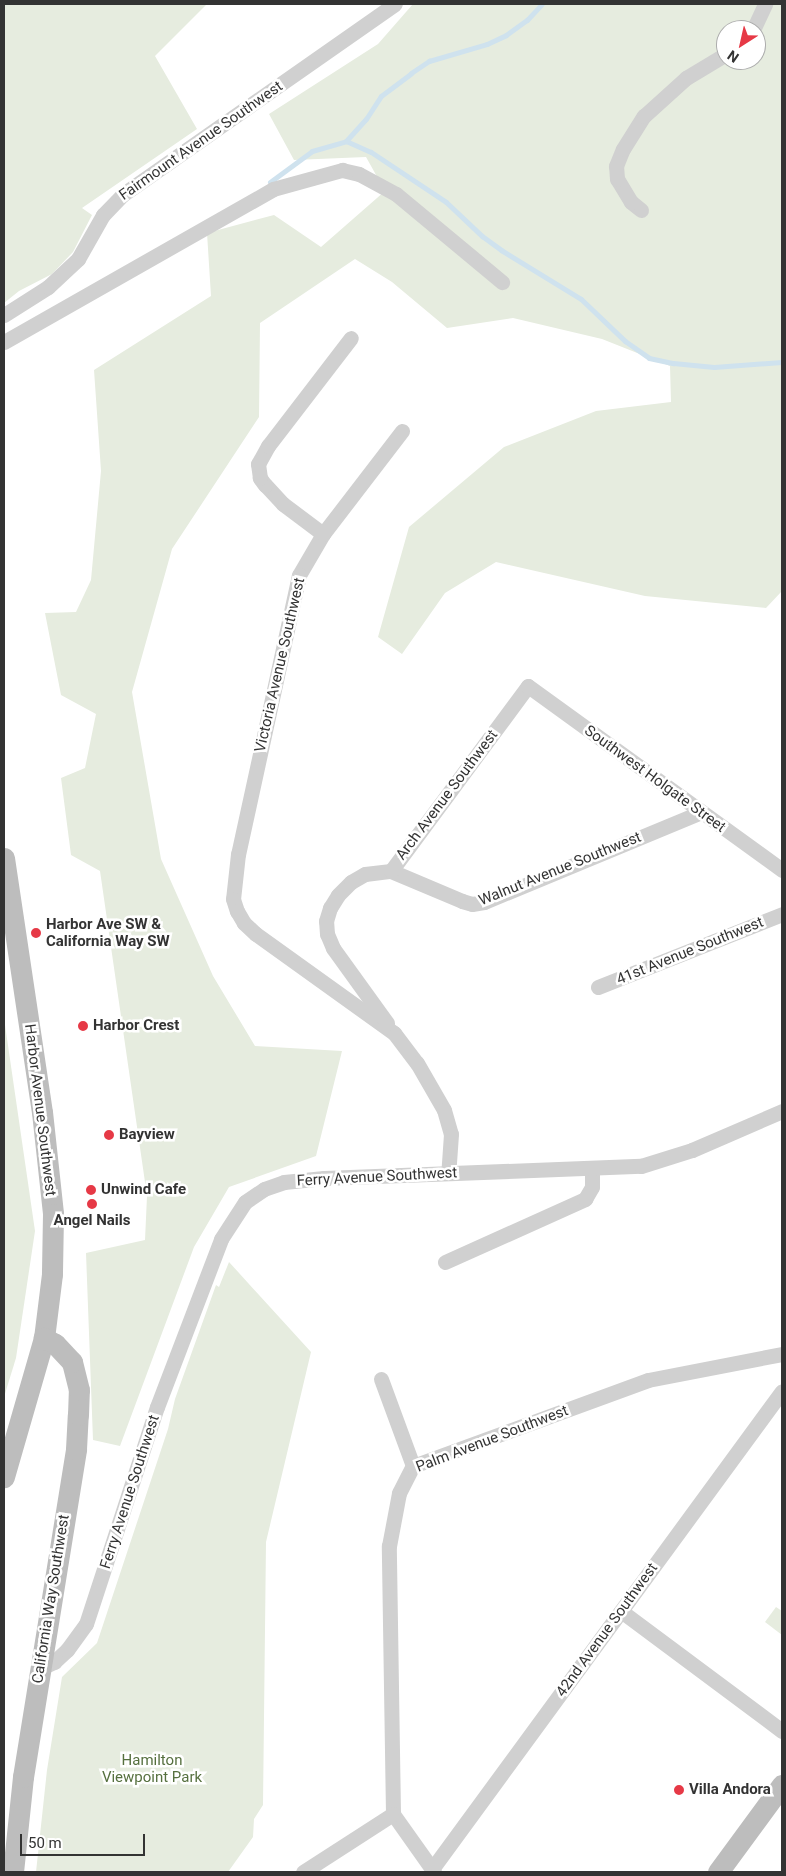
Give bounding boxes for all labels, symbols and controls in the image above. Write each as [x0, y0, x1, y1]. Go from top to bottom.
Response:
north arrow [716, 20, 766, 70]
text: N [724, 47, 742, 66]
street label: Fairmount Avenue Southwest [116, 78, 286, 204]
street label: Victoria Avenue Southwest [251, 576, 309, 754]
street label: Southwest Holgate Street [581, 722, 729, 836]
street label: Arch Avenue Southwest [392, 726, 502, 864]
street label: Walnut Avenue Southwest [476, 828, 644, 910]
street label: 41st Avenue Southwest [614, 913, 766, 989]
place label: Harbor Ave SW & California Way SW [46, 915, 170, 950]
marker: Harbor Ave SW & California Way SW [30, 927, 42, 939]
place label: Harbor Crest [93, 1017, 179, 1035]
marker: Harbor Crest [77, 1020, 89, 1032]
street label: Harbor Avenue Southwest [21, 1023, 59, 1197]
place label: Bayview [119, 1126, 175, 1144]
marker: Bayview [103, 1129, 115, 1141]
street label: Ferry Avenue Southwest [296, 1164, 458, 1190]
place label: Unwind Cafe [101, 1181, 186, 1199]
marker: Unwind Cafe [85, 1184, 97, 1196]
marker: Angel Nails [86, 1198, 98, 1210]
place label: Angel Nails [54, 1212, 130, 1230]
street label: Palm Avenue Southwest [413, 1402, 571, 1476]
street label: Ferry Avenue Southwest [97, 1413, 163, 1571]
street label: California Way Southwest [29, 1513, 73, 1685]
street label: 42nd Avenue Southwest [552, 1560, 662, 1700]
park label: Hamilton Viewpoint Park [102, 1751, 202, 1786]
place label: Villa Andora [689, 1781, 771, 1799]
marker: Villa Andora [673, 1784, 685, 1796]
scale bar [22, 1824, 148, 1856]
text: 50 m [28, 1834, 62, 1852]

